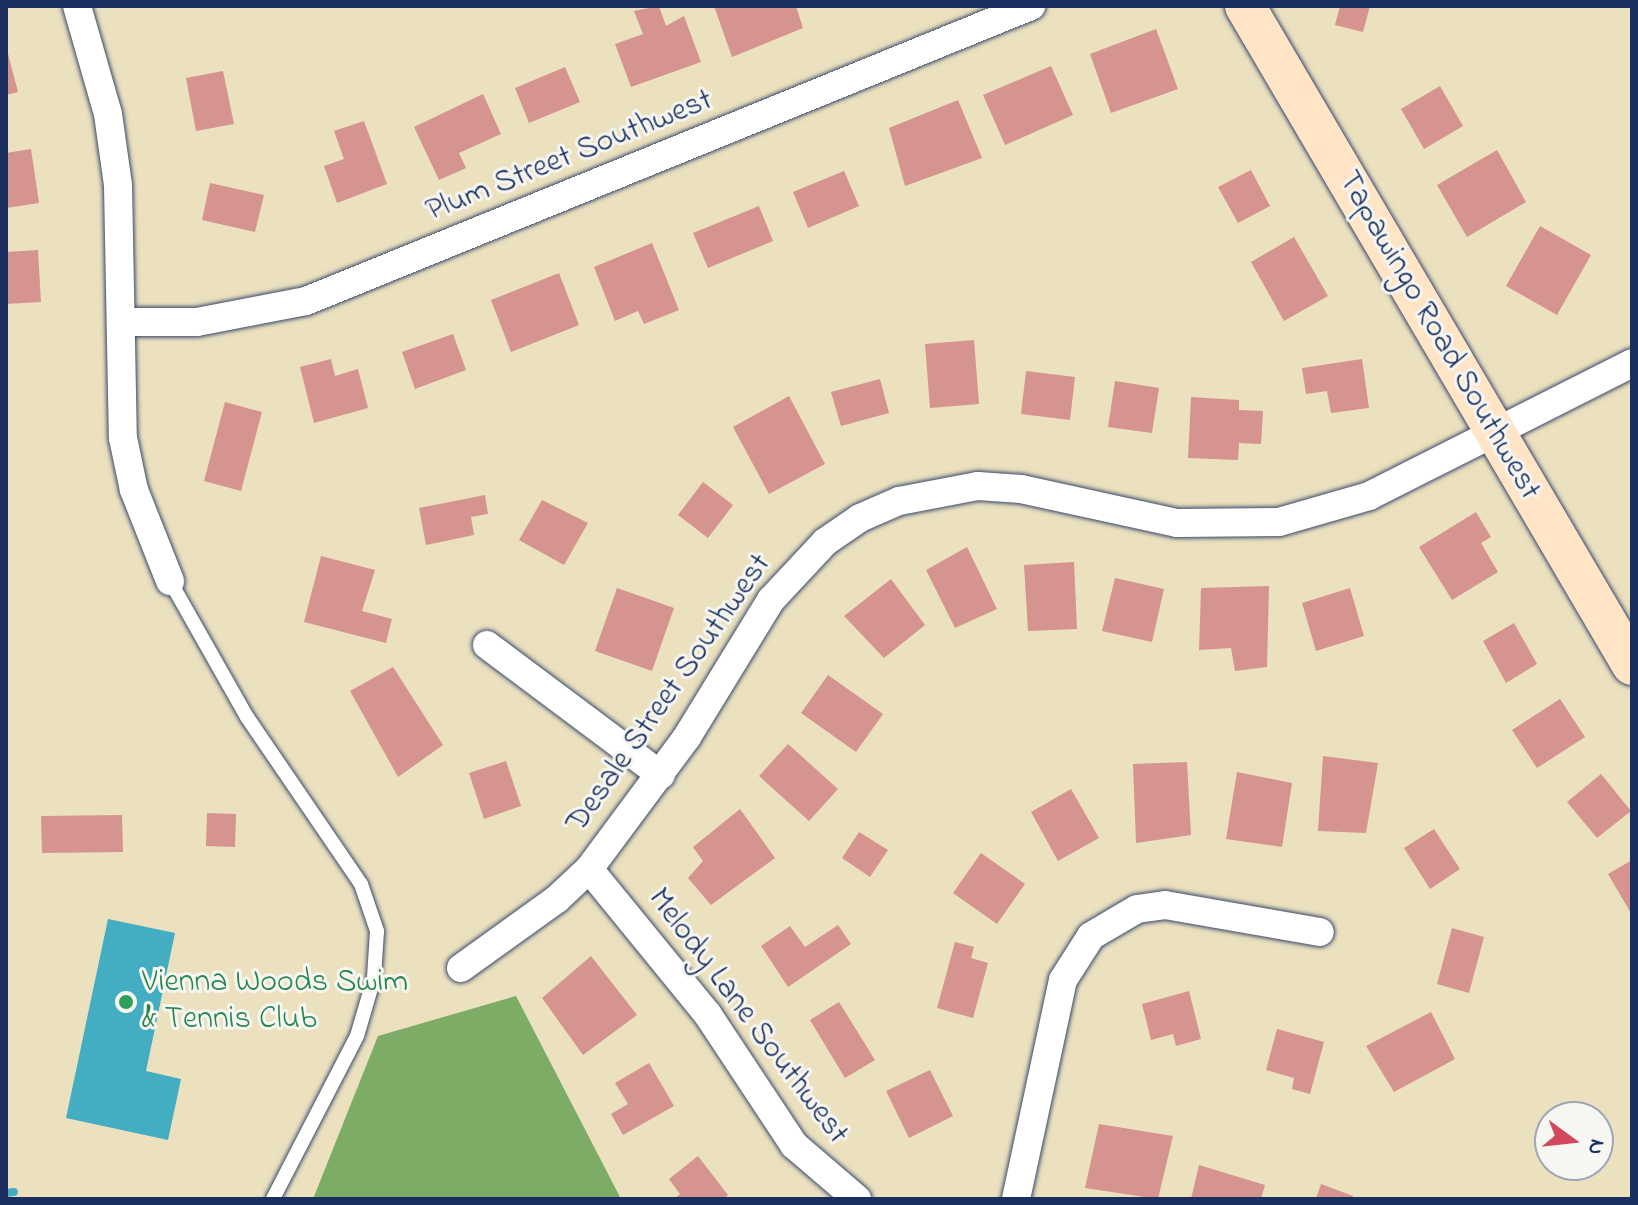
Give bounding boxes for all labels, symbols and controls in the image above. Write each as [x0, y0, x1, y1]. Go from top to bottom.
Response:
street label: Plum Street Southwest [421, 82, 719, 232]
street label: Tapawingo Road Southwest [1328, 165, 1548, 507]
street label: Desale Street Southwest [559, 547, 781, 841]
street label: Melody Lane Southwest [638, 881, 856, 1153]
place label: Vienna Woods Swim & Tennis Club [142, 965, 408, 1040]
marker: Vienna Woods Swim & Tennis Club [117, 993, 135, 1011]
north arrow [1534, 1101, 1614, 1181]
text: N [1578, 1135, 1613, 1158]

